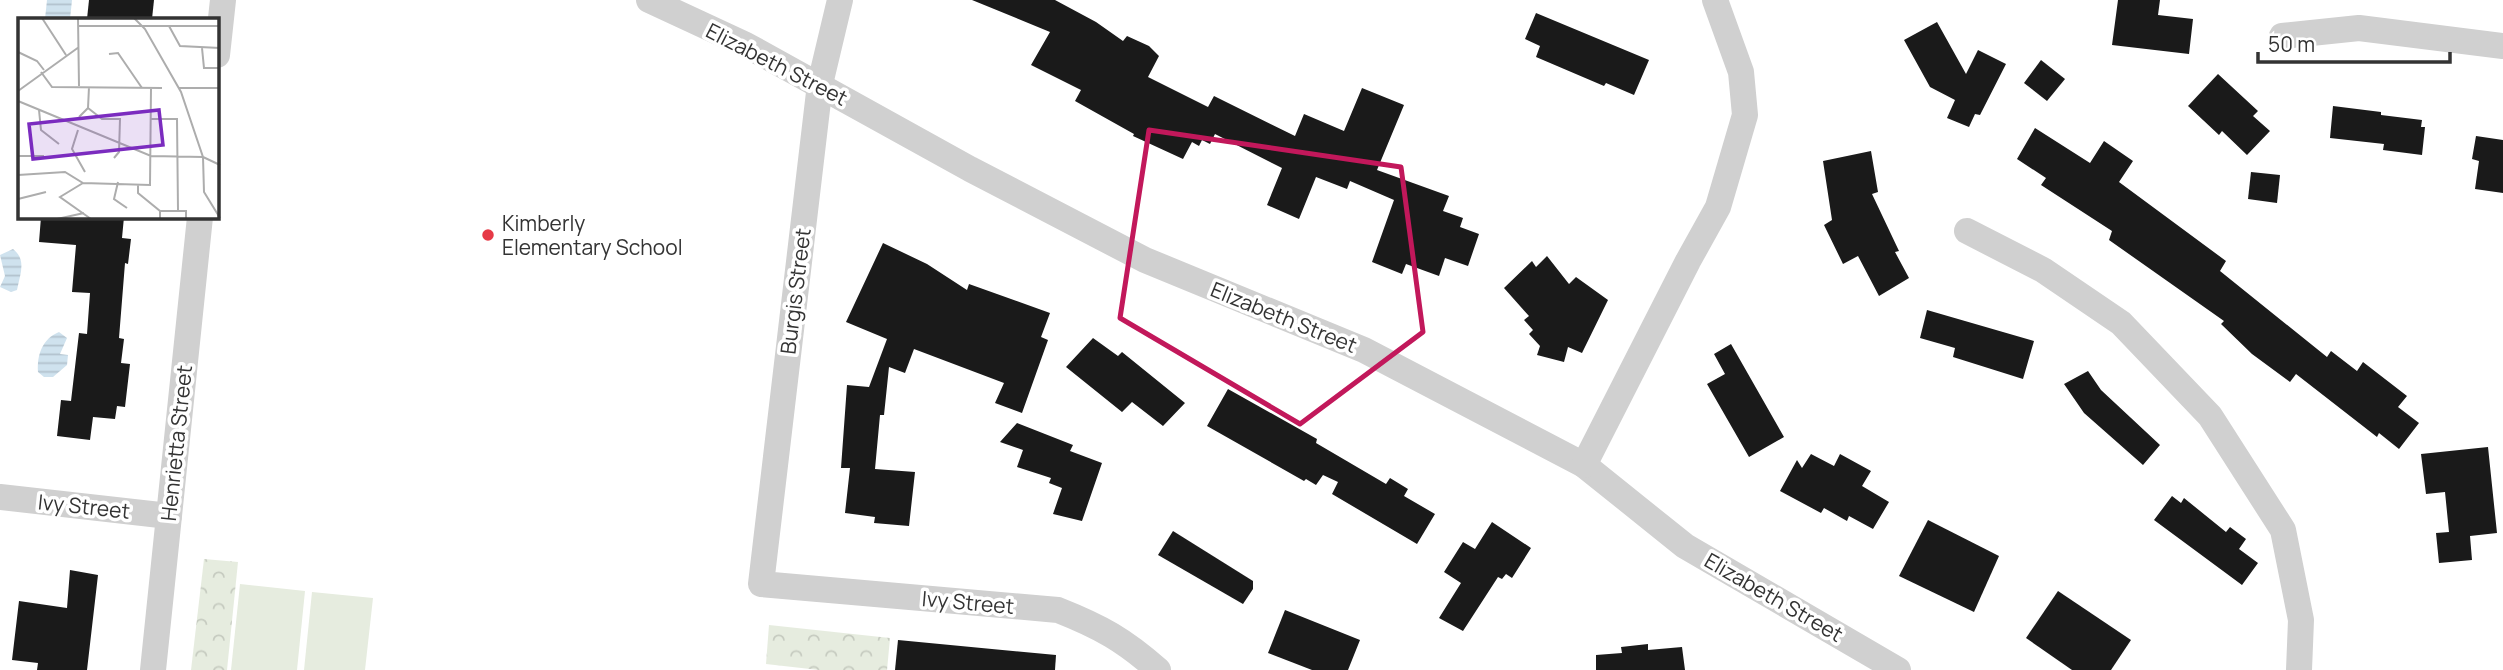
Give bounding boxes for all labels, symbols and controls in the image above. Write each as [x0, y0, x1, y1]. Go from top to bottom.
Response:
street label: Elizabeth Street [701, 16, 853, 112]
inset map [18, 18, 219, 219]
scale bar [2258, 21, 2450, 65]
text: 50 m [2268, 30, 2315, 58]
place label: Kimberly Elementary School [502, 209, 683, 261]
street label: Burgis Street [773, 226, 817, 356]
marker: Kimberly Elementary School [480, 227, 496, 243]
street label: Elizabeth Street [1207, 275, 1361, 359]
street label: Henrietta Street [154, 364, 198, 522]
street label: Ivy Street [37, 487, 131, 525]
street label: Elizabeth Street [1700, 546, 1848, 648]
street label: Ivy Street [921, 584, 1015, 620]

